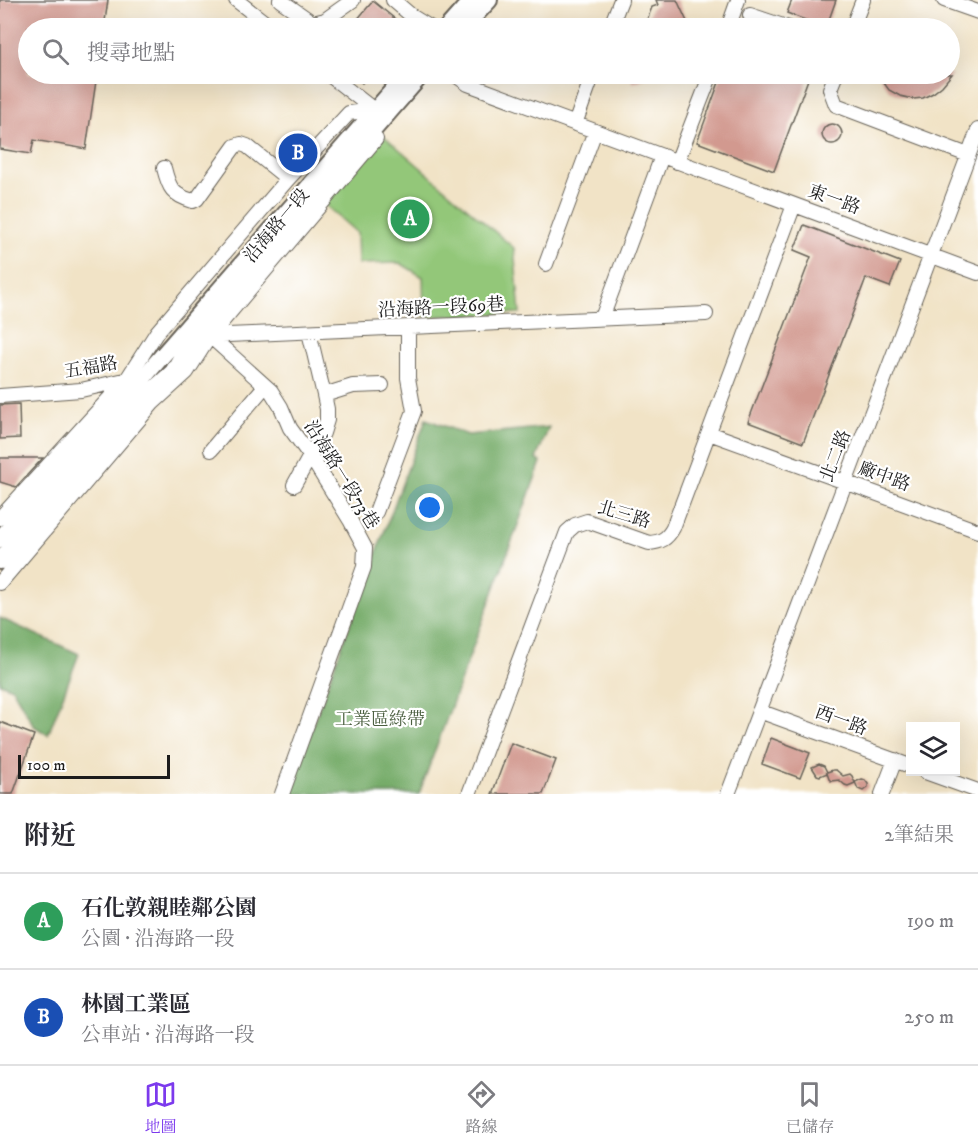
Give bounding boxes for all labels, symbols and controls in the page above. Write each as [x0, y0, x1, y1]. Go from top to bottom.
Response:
search box [18, 18, 960, 84]
icon: search [39, 35, 72, 68]
text: 搜尋地點 [87, 40, 175, 67]
pin: B [278, 130, 318, 176]
street label: 東一路 [805, 180, 863, 220]
street label: 沿海路一段 [240, 184, 314, 268]
pin: A [390, 196, 430, 242]
street label: 沿海路一段69巷 [377, 294, 505, 322]
street label: 五福路 [63, 352, 119, 384]
street label: 沿海路一段73巷 [299, 417, 383, 533]
street label: 北二路 [816, 427, 856, 485]
street label: 廠中路 [855, 457, 913, 497]
your location [415, 493, 444, 522]
street label: 北三路 [595, 497, 653, 533]
street label: 西一路 [812, 701, 870, 741]
park label: 工業區綠帶 [335, 709, 425, 731]
map controls [906, 722, 960, 776]
button: layers [906, 722, 960, 776]
scale bar [18, 752, 170, 780]
text: 100 m [27, 755, 66, 775]
text: 附近 [24, 820, 76, 853]
text: 2筆結果 [884, 823, 954, 848]
text: 石化敦親睦鄰公園 [81, 895, 257, 922]
text: A [37, 909, 50, 934]
text: 190 m [907, 909, 954, 934]
text: 公園 · 沿海路一段 [81, 927, 234, 952]
text: 林園工業區 [81, 991, 191, 1018]
text: B [37, 1005, 50, 1030]
text: 250 m [904, 1005, 954, 1030]
text: 公車站 · 沿海路一段 [81, 1023, 254, 1048]
tab: 地圖 [144, 1078, 177, 1137]
tab: 路線 [465, 1078, 498, 1137]
tab: 已儲存 [786, 1078, 834, 1137]

